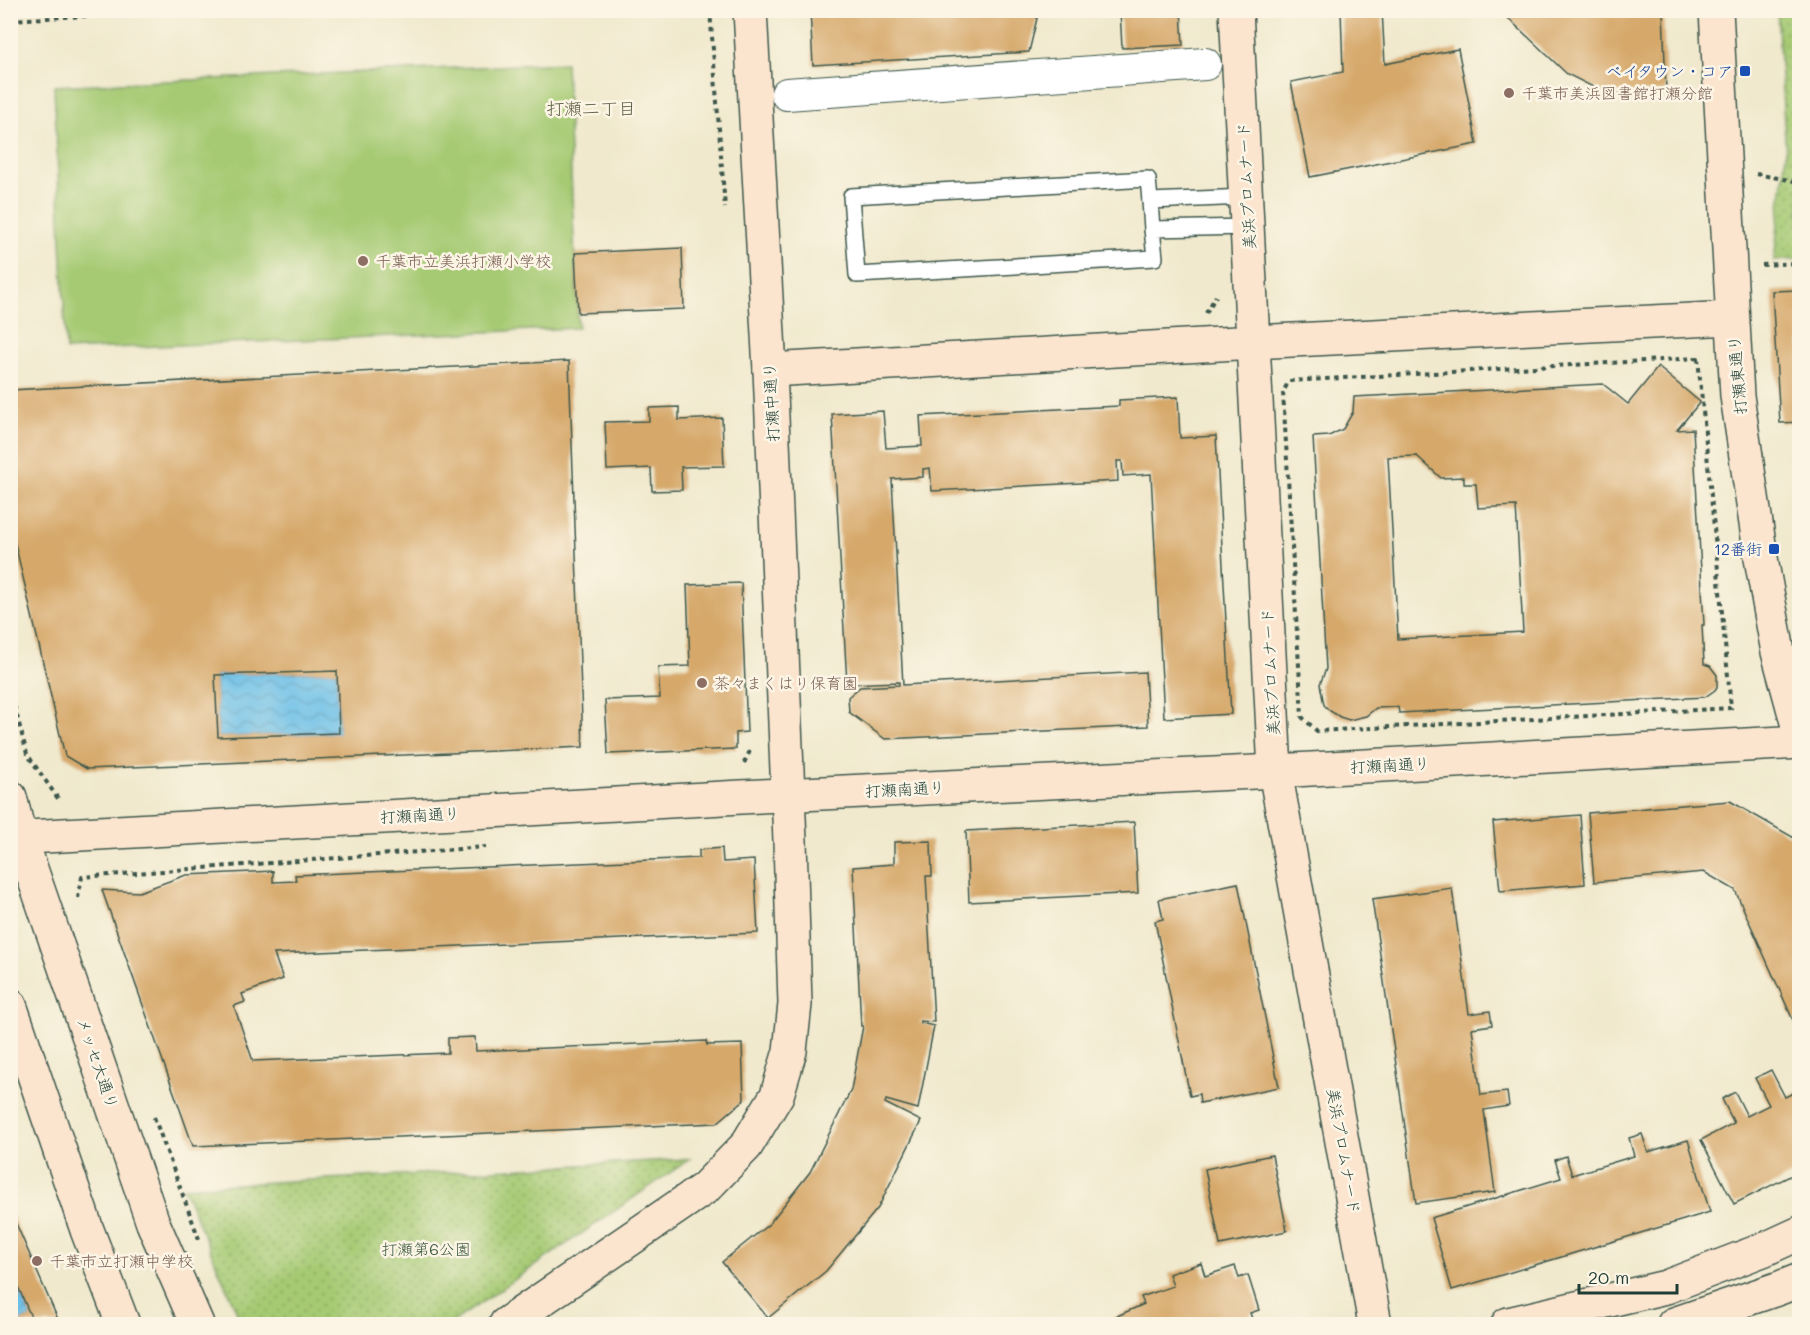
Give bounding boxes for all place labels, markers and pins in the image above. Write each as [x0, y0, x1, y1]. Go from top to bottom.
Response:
place label: ベイタウン・コア [1606, 60, 1733, 81]
marker: ベイタウン・コア [1738, 64, 1752, 78]
place label: 千葉市美浜図書館打瀬分館 [1521, 82, 1713, 103]
marker: 千葉市美浜図書館打瀬分館 [1502, 86, 1516, 100]
place label: 千葉市立美浜打瀬小学校 [375, 250, 551, 271]
marker: 千葉市立美浜打瀬小学校 [356, 254, 370, 268]
place label: 12番街 [1714, 538, 1762, 559]
marker: 12番街 [1767, 542, 1781, 556]
place label: 茶々まくはり保育園 [714, 672, 858, 693]
marker: 茶々まくはり保育園 [695, 676, 709, 690]
place label: 千葉市立打瀬中学校 [49, 1250, 193, 1271]
marker: 千葉市立打瀬中学校 [30, 1254, 44, 1268]

